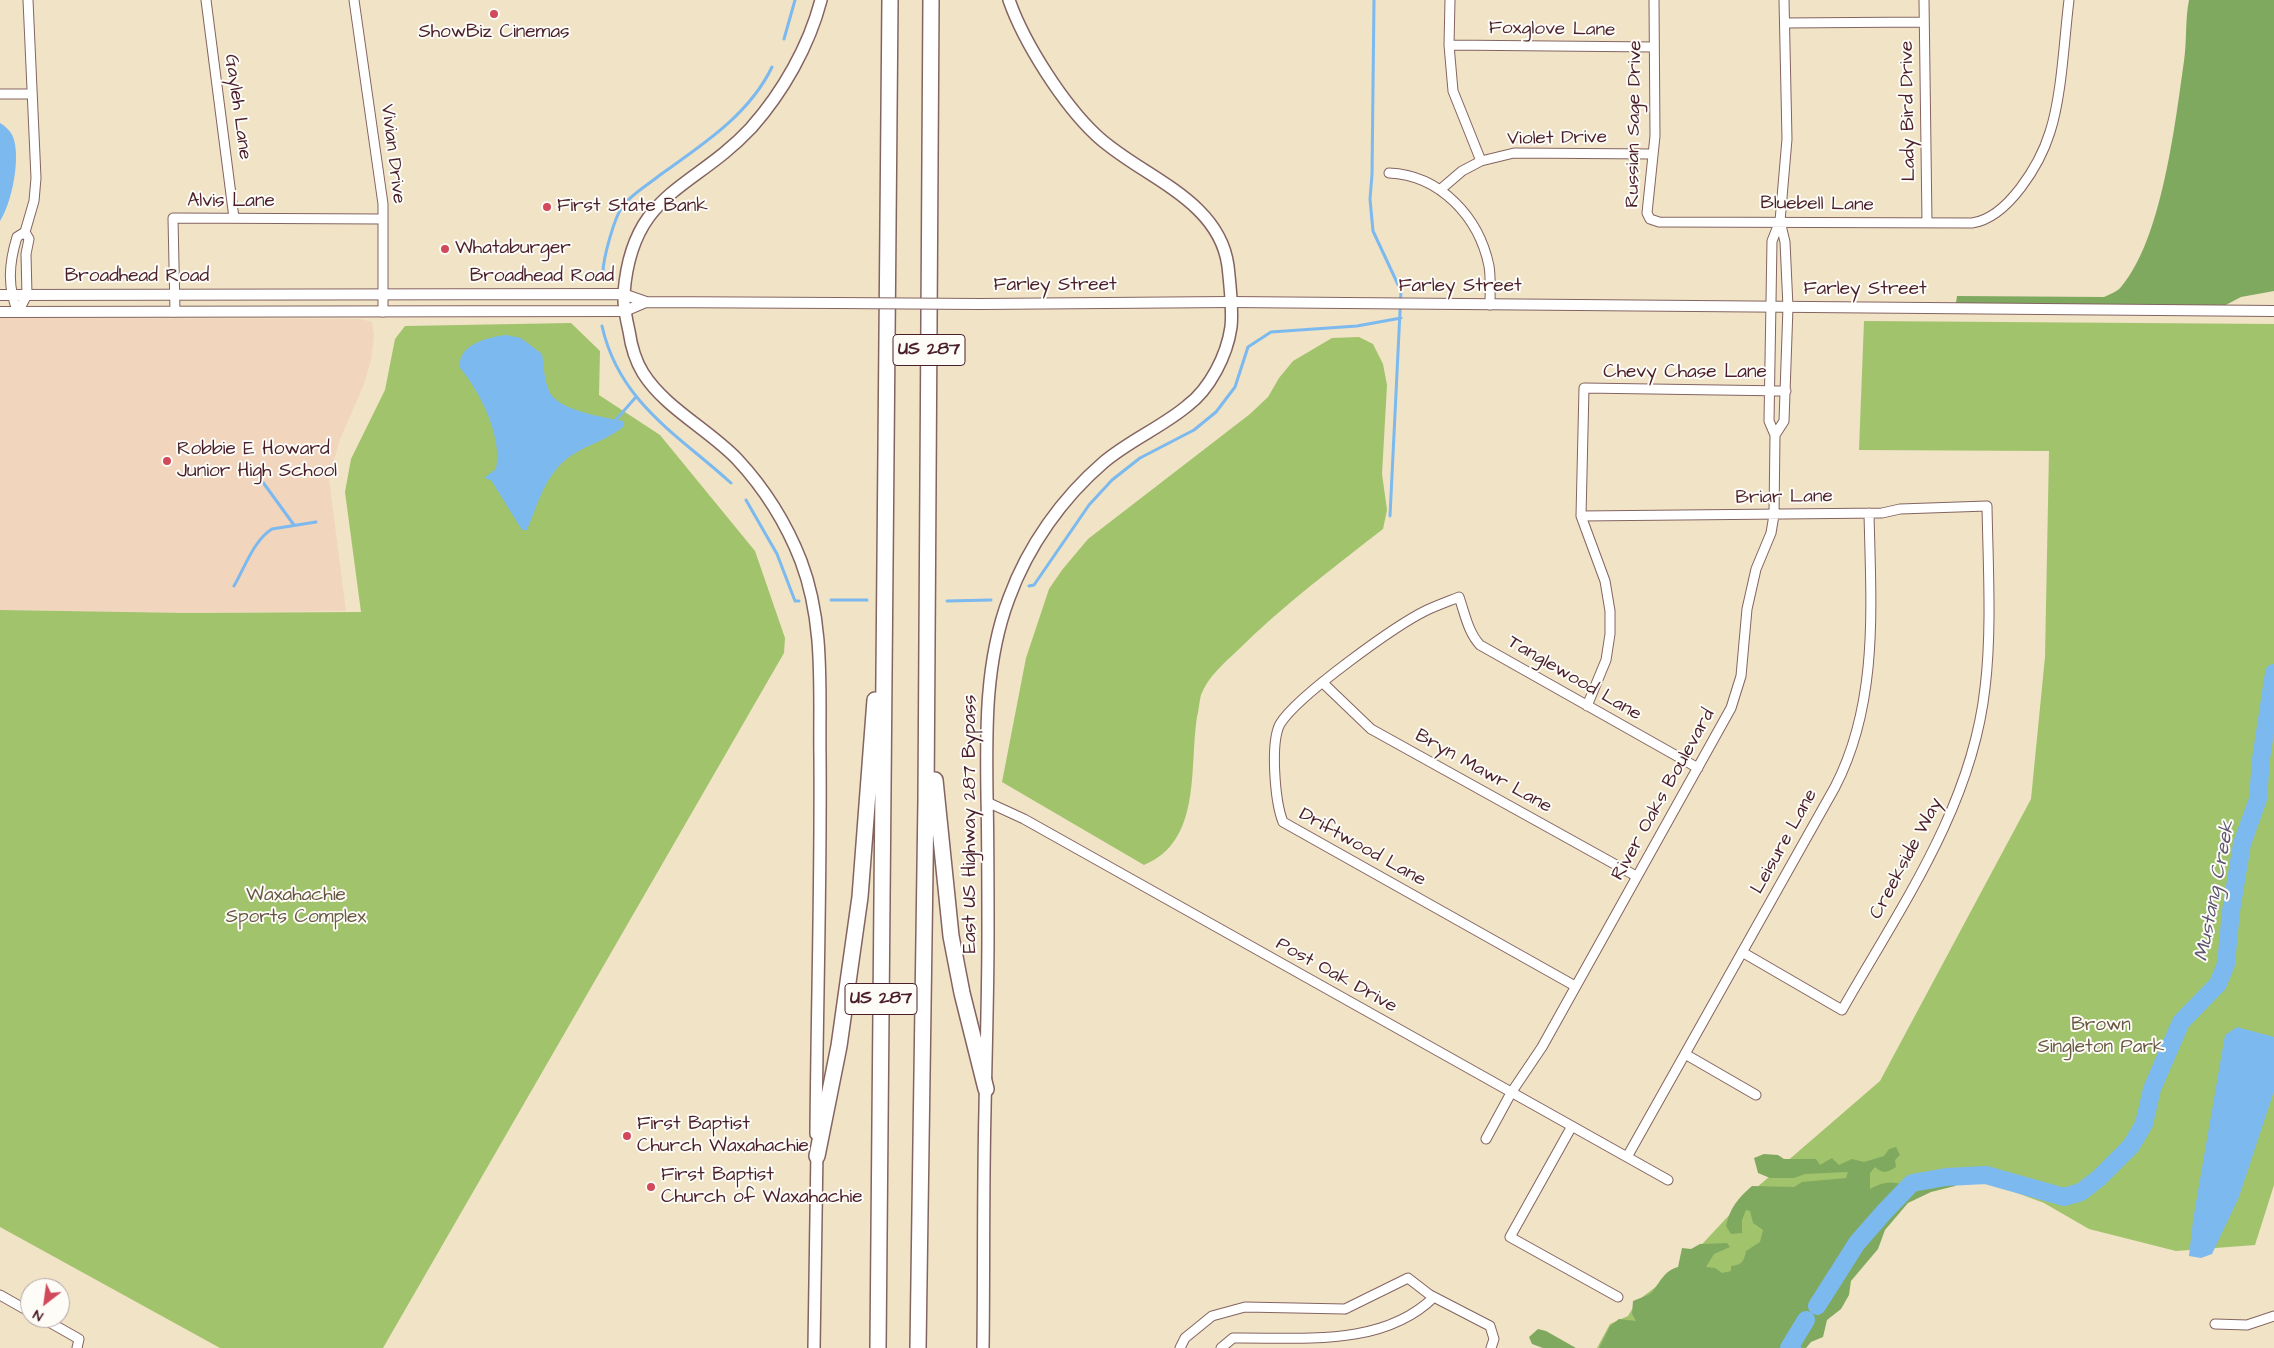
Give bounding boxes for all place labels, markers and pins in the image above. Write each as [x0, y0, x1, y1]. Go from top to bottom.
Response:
marker: ShowBiz Cinemas [488, 8, 500, 20]
place label: ShowBiz Cinemas [418, 22, 570, 44]
place label: First State Bank [557, 196, 708, 218]
marker: First State Bank [541, 201, 553, 213]
place label: Whataburger [455, 238, 571, 260]
marker: Whataburger [439, 243, 451, 255]
place label: Robbie E Howard Junior High School [177, 439, 337, 483]
marker: Robbie E Howard Junior High School [161, 455, 173, 467]
place label: First Baptist Church Waxahachie [637, 1114, 809, 1158]
marker: First Baptist Church Waxahachie [621, 1130, 633, 1142]
place label: First Baptist Church of Waxahachie [661, 1165, 862, 1209]
marker: First Baptist Church of Waxahachie [645, 1181, 657, 1193]

